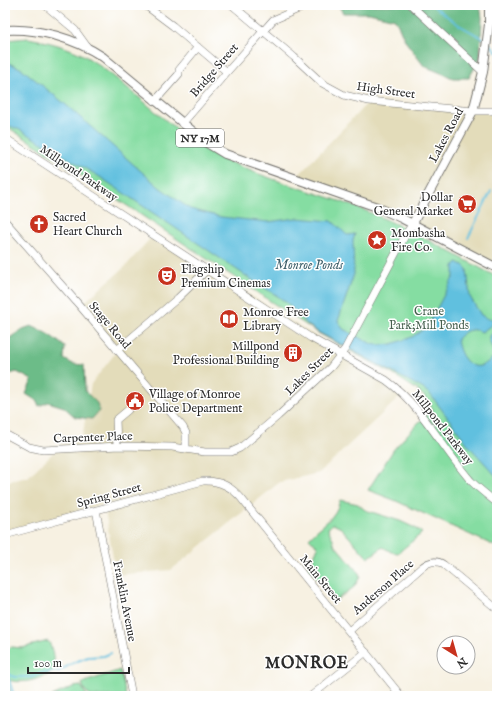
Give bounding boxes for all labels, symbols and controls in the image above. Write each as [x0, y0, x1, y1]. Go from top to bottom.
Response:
street label: Bridge Street [187, 40, 242, 100]
street label: High Street [356, 79, 416, 102]
street label: Lakes Road [426, 105, 467, 165]
road number: NY 17M [176, 129, 224, 147]
street label: Millpond Parkway [36, 142, 121, 206]
place label: Dollar General Market [374, 190, 454, 219]
supermarket icon: Dollar General Market [456, 193, 478, 215]
place label: Sacred Heart Church [53, 210, 123, 239]
church icon: Sacred Heart Church [28, 213, 50, 235]
place label: Mombasha Fire Co. [391, 226, 446, 255]
place icon: Mombasha Fire Co. [366, 229, 388, 251]
water label: Monroe Ponds [275, 257, 343, 274]
place label: Flagship Premium Cinemas [181, 262, 271, 291]
theatre icon: Flagship Premium Cinemas [156, 265, 178, 287]
street label: Stage Road [85, 299, 134, 353]
park label: Crane Park;Mill Ponds [389, 304, 469, 333]
place label: Monroe Free Library [243, 305, 309, 334]
library icon: Monroe Free Library [218, 308, 240, 330]
place label: Millpond Professional Building [173, 339, 280, 368]
building icon: Millpond Professional Building [282, 342, 304, 364]
street label: Lakes Street [282, 344, 337, 399]
place label: Village of Monroe Police Department [148, 387, 242, 417]
street label: Millpond Parkway [408, 387, 477, 468]
public building icon: Village of Monroe Police Department [124, 390, 146, 412]
street label: Carpenter Place [53, 429, 133, 447]
street label: Spring Street [76, 480, 143, 512]
street label: Main Street [296, 552, 345, 607]
street label: Anderson Place [349, 556, 418, 619]
street label: Franklin Avenue [109, 559, 140, 643]
north arrow [436, 635, 476, 675]
scale bar [28, 649, 129, 675]
text: N [453, 653, 470, 671]
district label: MONROE [265, 654, 349, 674]
text: 100 m [34, 656, 62, 671]

